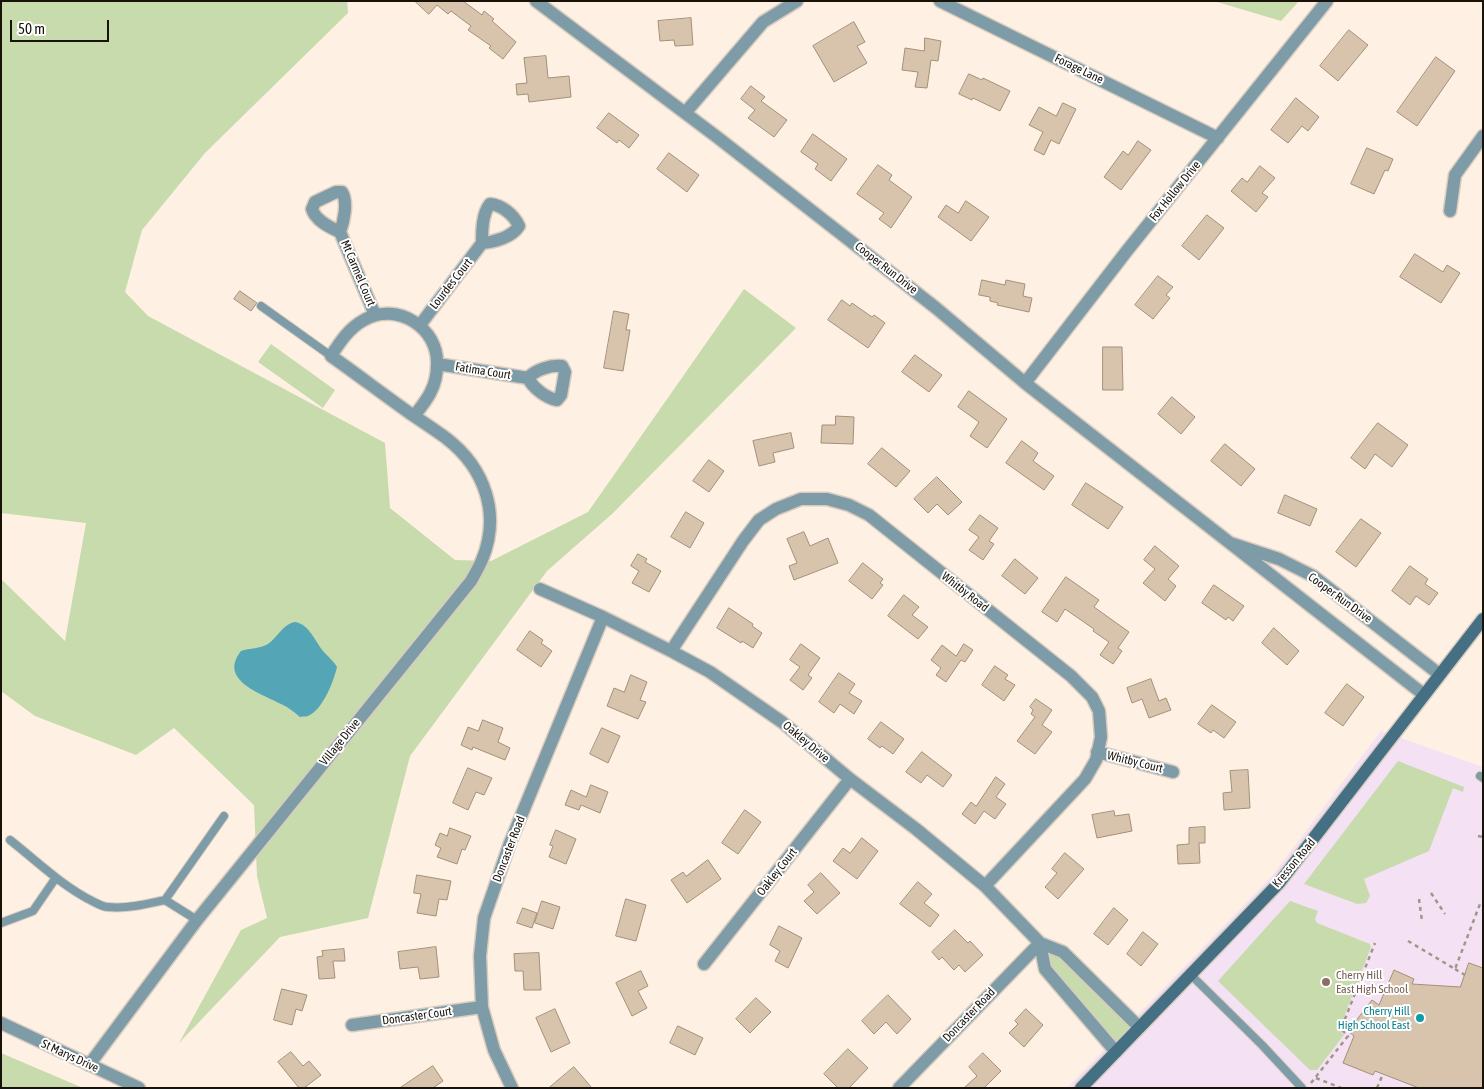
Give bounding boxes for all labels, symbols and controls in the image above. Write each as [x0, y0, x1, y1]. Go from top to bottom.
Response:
scale bar [12, 10, 111, 42]
text: 50 m [18, 20, 45, 37]
street label: Forage Lane [1052, 51, 1106, 87]
street label: Fox Hollow Drive [1146, 158, 1204, 224]
street label: Mt Carmel Court [338, 238, 378, 308]
street label: Cooper Run Drive [852, 239, 920, 297]
street label: Lourdes Court [427, 256, 475, 312]
street label: Fatima Court [454, 360, 512, 382]
street label: Whitby Road [939, 569, 991, 615]
street label: Cooper Run Drive [1305, 570, 1375, 626]
street label: Village Drive [317, 716, 363, 768]
street label: Oakley Drive [780, 718, 832, 766]
street label: Whitby Court [1106, 748, 1164, 776]
street label: Doncaster Road [490, 814, 528, 884]
street label: Kresson Road [1269, 836, 1319, 890]
street label: Oakley Court [754, 845, 800, 899]
place label: Cherry Hill East High School [1336, 968, 1408, 996]
marker: Cherry Hill East High School [1320, 976, 1332, 988]
street label: Doncaster Road [940, 985, 998, 1045]
street label: Doncaster Court [381, 1004, 453, 1028]
place label: Cherry Hill High School East [1338, 1004, 1410, 1032]
marker: Cherry Hill High School East [1414, 1012, 1426, 1024]
street label: St Marys Drive [39, 1036, 101, 1076]

